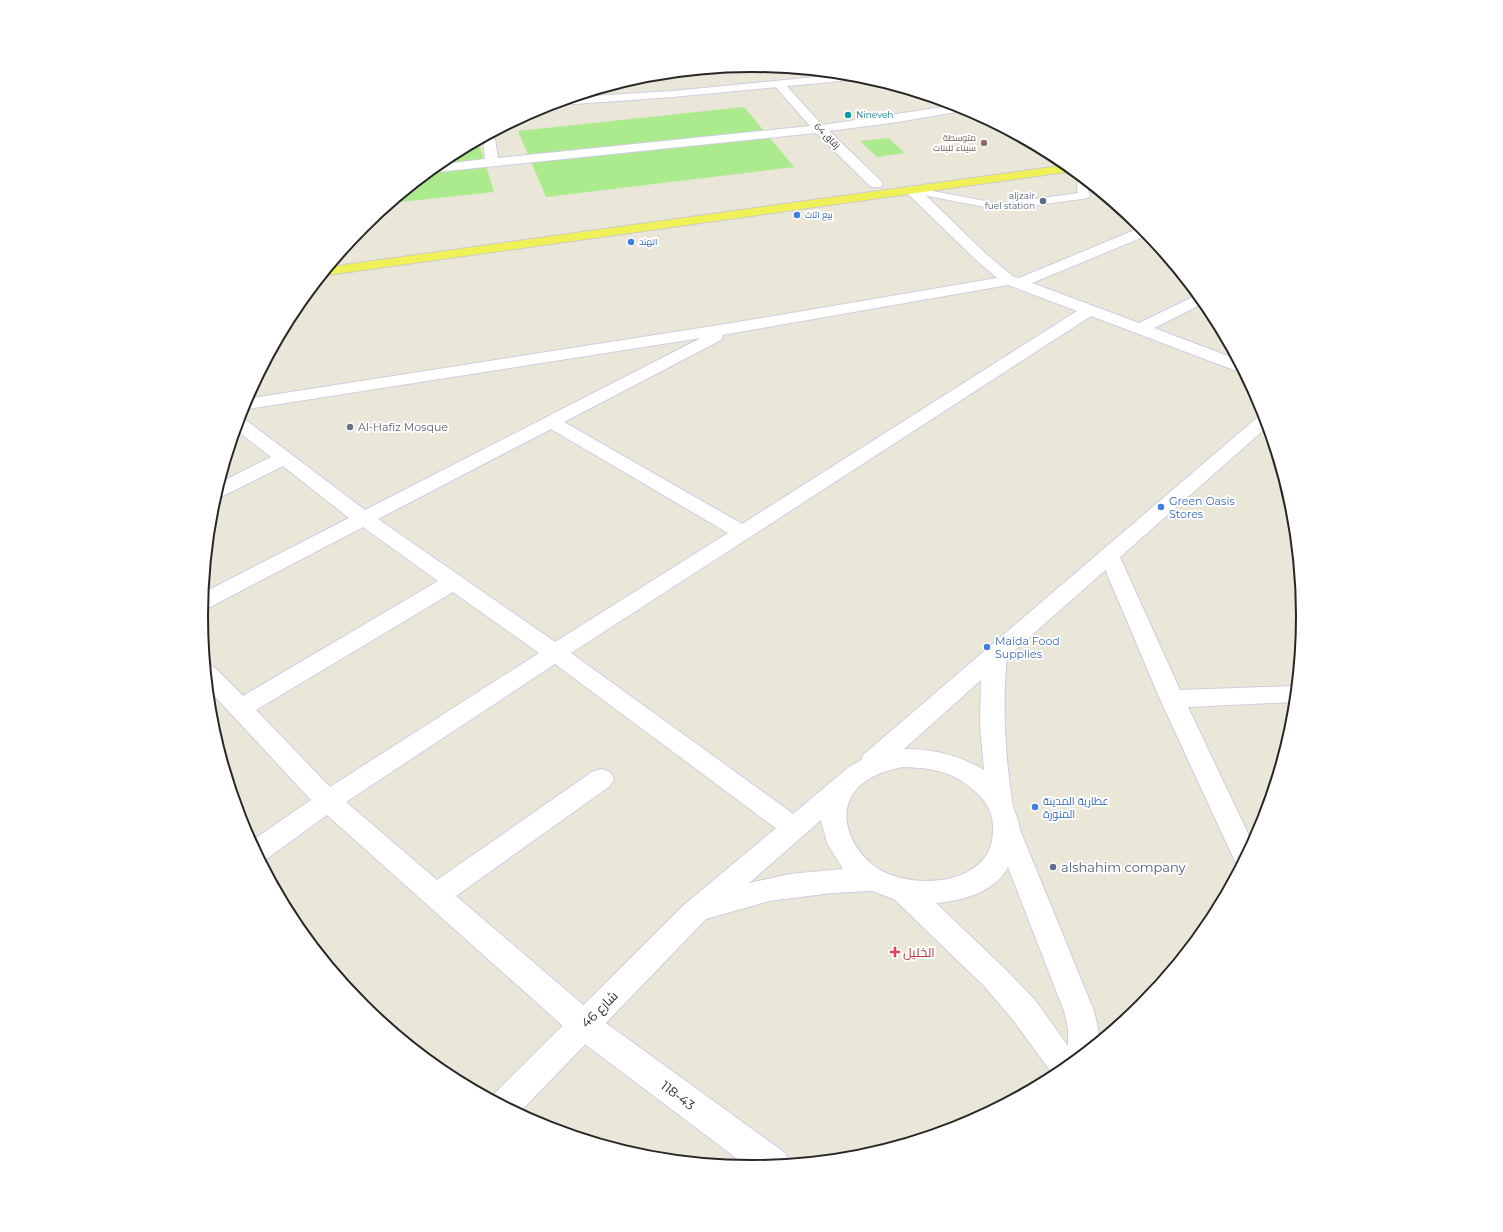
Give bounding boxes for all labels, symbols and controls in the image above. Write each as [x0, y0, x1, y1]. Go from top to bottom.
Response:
place label: Nineveh [856, 109, 893, 120]
marker: Nineveh [843, 110, 853, 120]
street label: زقاق 64 [811, 120, 843, 152]
place label: متوسطة سيناء للبنات [933, 132, 976, 153]
marker: متوسطة سيناء للبنات [979, 138, 989, 148]
place label: aljzair fuel station [985, 190, 1035, 211]
marker: aljzair fuel station [1038, 196, 1048, 206]
place label: بيع اثاث [805, 209, 833, 221]
marker: بيع اثاث [792, 210, 802, 220]
place label: الهند [639, 236, 657, 247]
marker: الهند [626, 237, 636, 247]
place label: Al-Hafiz Mosque [358, 420, 448, 434]
marker: Al-Hafiz Mosque [345, 422, 355, 432]
place label: Green Oasis Stores [1169, 494, 1235, 521]
marker: Green Oasis Stores [1156, 502, 1166, 512]
place label: Maida Food Supplies [995, 634, 1060, 661]
marker: Maida Food Supplies [982, 642, 992, 652]
place label: عطارية المدينة المنورة [1043, 794, 1109, 821]
marker: عطارية المدينة المنورة [1030, 802, 1040, 812]
place label: alshahim company [1061, 859, 1187, 875]
marker: alshahim company [1048, 862, 1058, 872]
place label: الخليل [903, 944, 935, 960]
marker: الخليل [890, 947, 900, 957]
street label: شارع 46 [577, 987, 621, 1031]
street label: 118-43 [658, 1077, 698, 1113]

